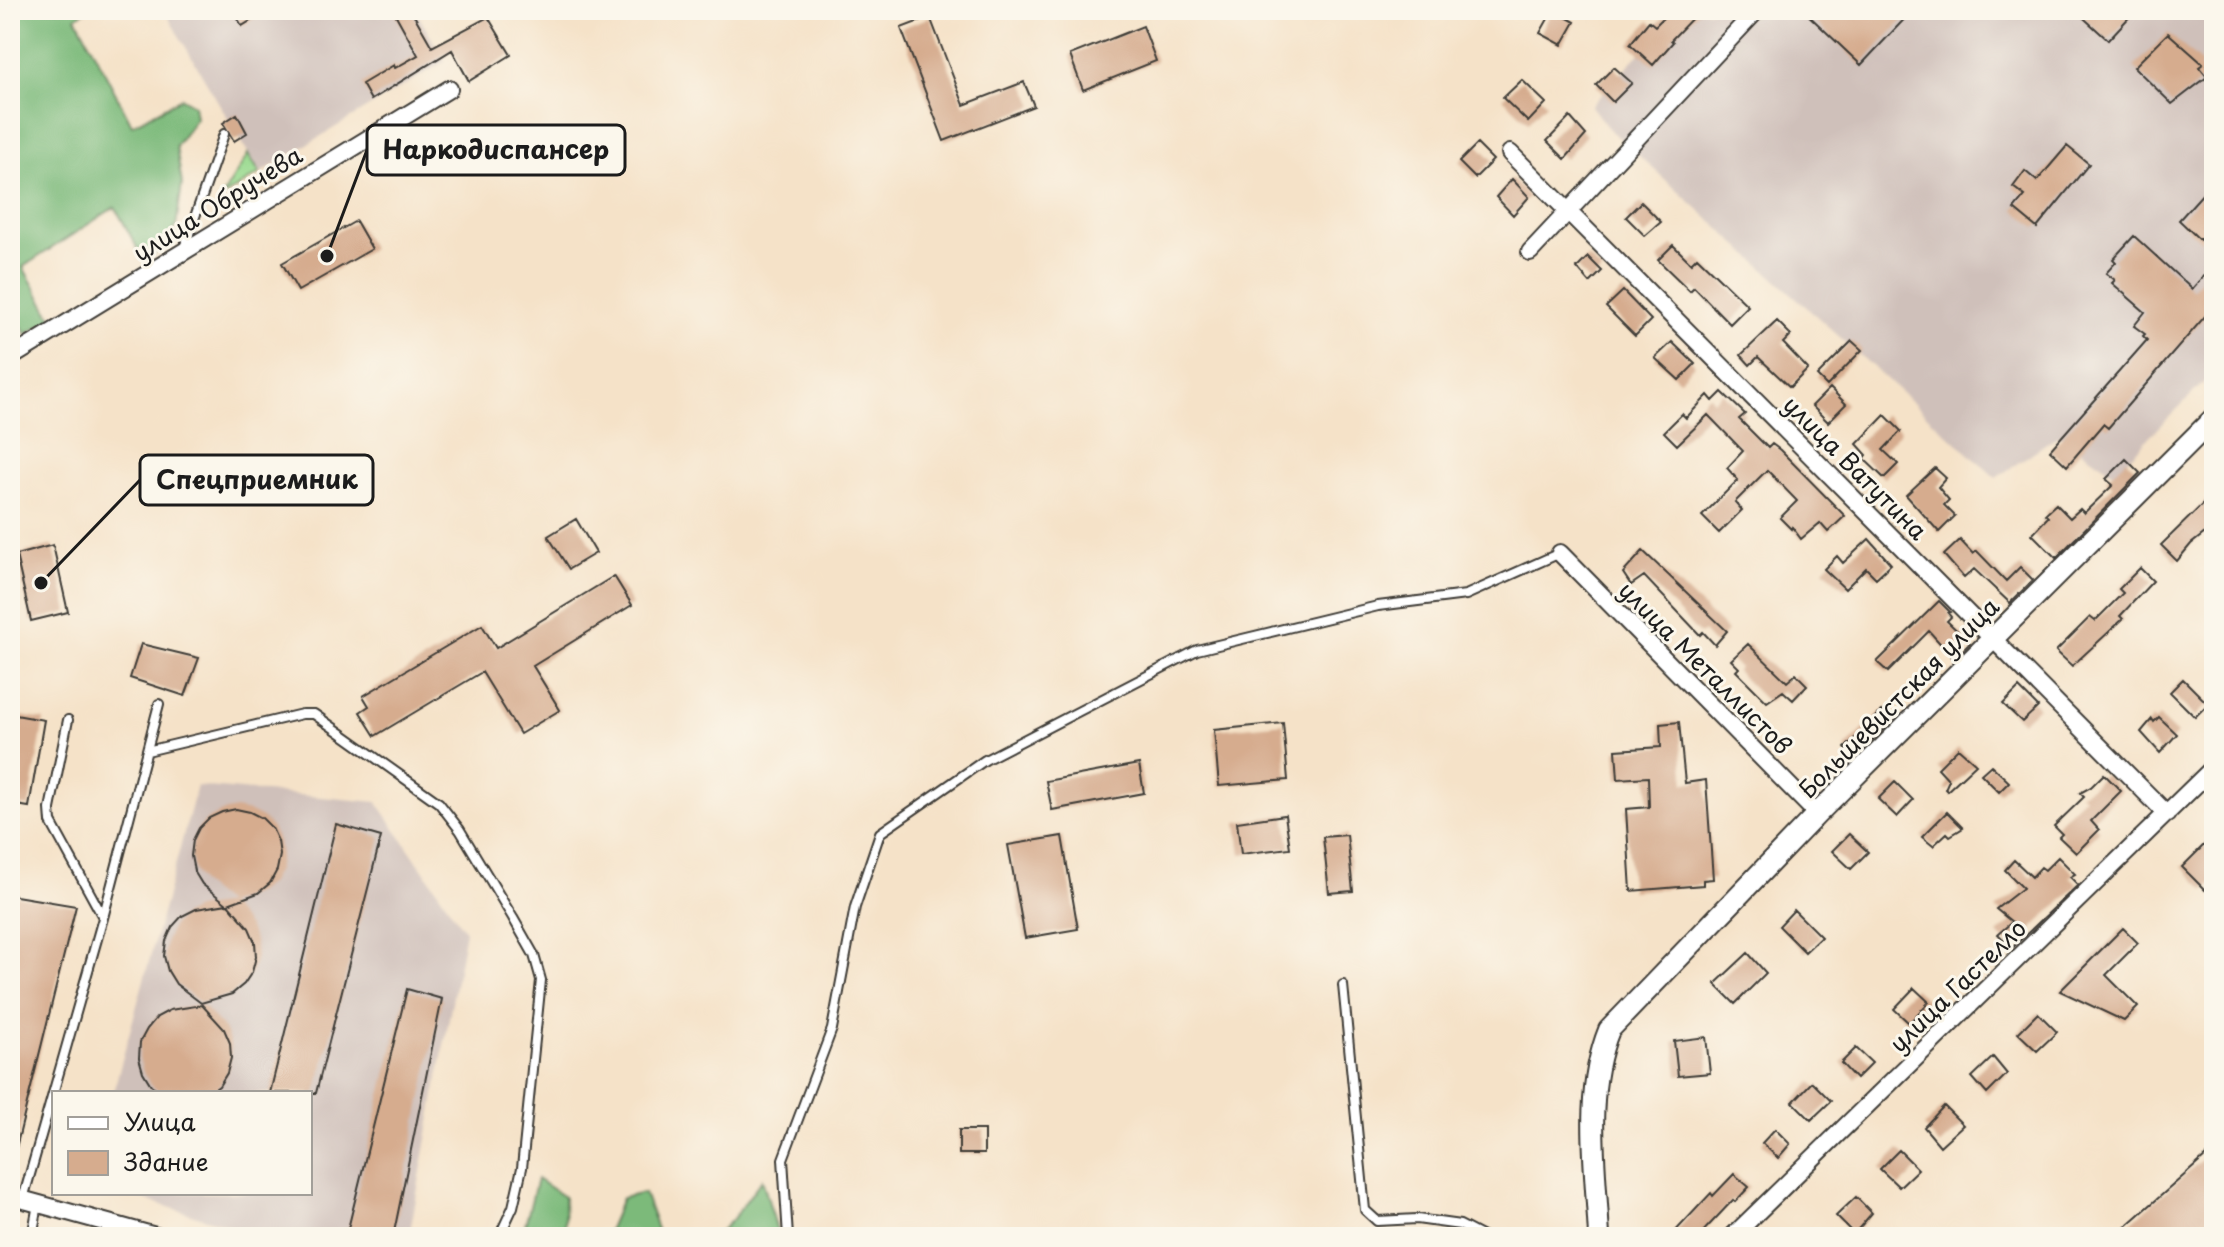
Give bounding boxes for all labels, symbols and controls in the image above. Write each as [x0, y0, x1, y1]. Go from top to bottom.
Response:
callout: Наркодиспансер [367, 125, 625, 175]
text: Наркодиспансер [383, 129, 609, 168]
street label: улица Обручева [125, 136, 309, 270]
street label: улица Ватутина [1776, 387, 1936, 547]
callout: Спецприемник [140, 455, 373, 505]
text: Спецприемник [156, 459, 358, 498]
street label: улица Металлистов [1611, 572, 1801, 762]
street label: Большевистская улица [1789, 588, 2007, 806]
street label: улица Гастелло [1880, 910, 2034, 1060]
legend [52, 1091, 312, 1195]
text: Улица [124, 1103, 196, 1139]
text: Здание [124, 1143, 209, 1179]

